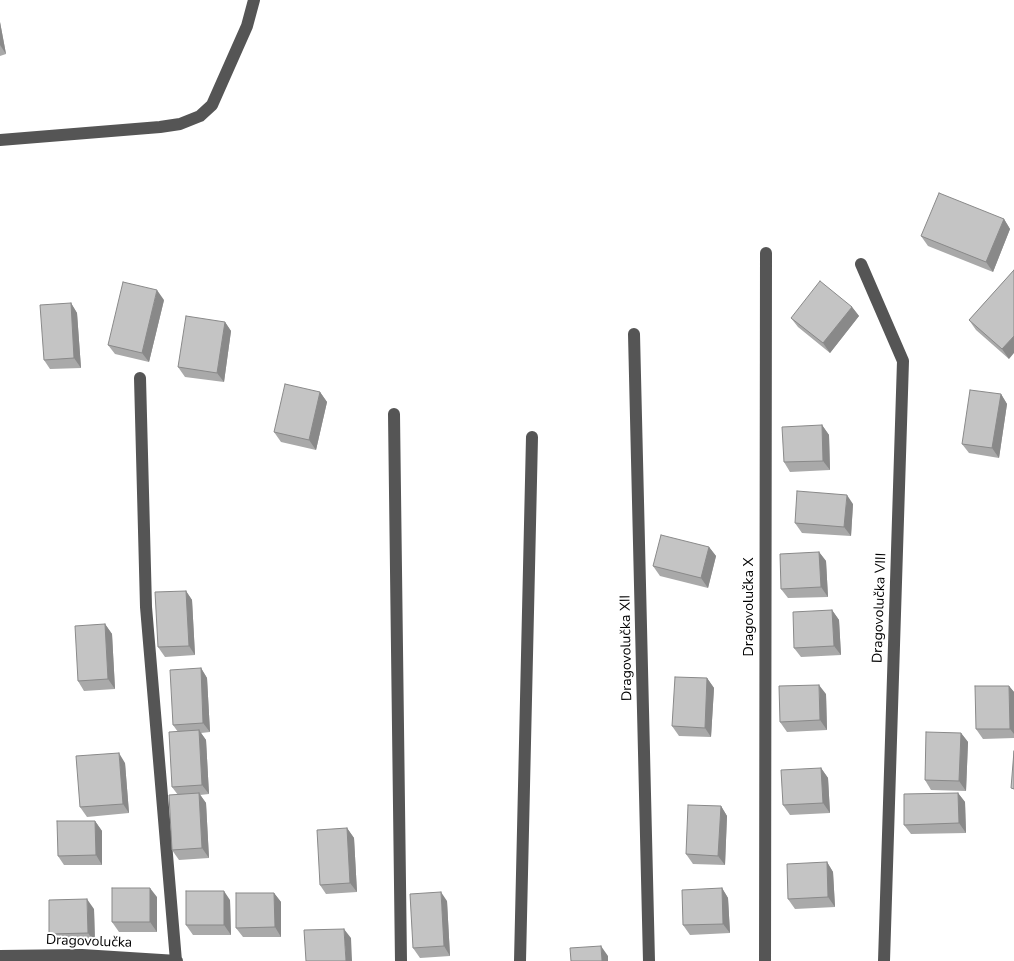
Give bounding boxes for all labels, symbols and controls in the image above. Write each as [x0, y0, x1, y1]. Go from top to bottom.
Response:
street label: Dragovolučka VIII [870, 553, 890, 663]
street label: Dragovolučka X [742, 557, 758, 657]
street label: Dragovolučka XII [618, 595, 636, 701]
street label: Dragovolučka [46, 932, 132, 952]

